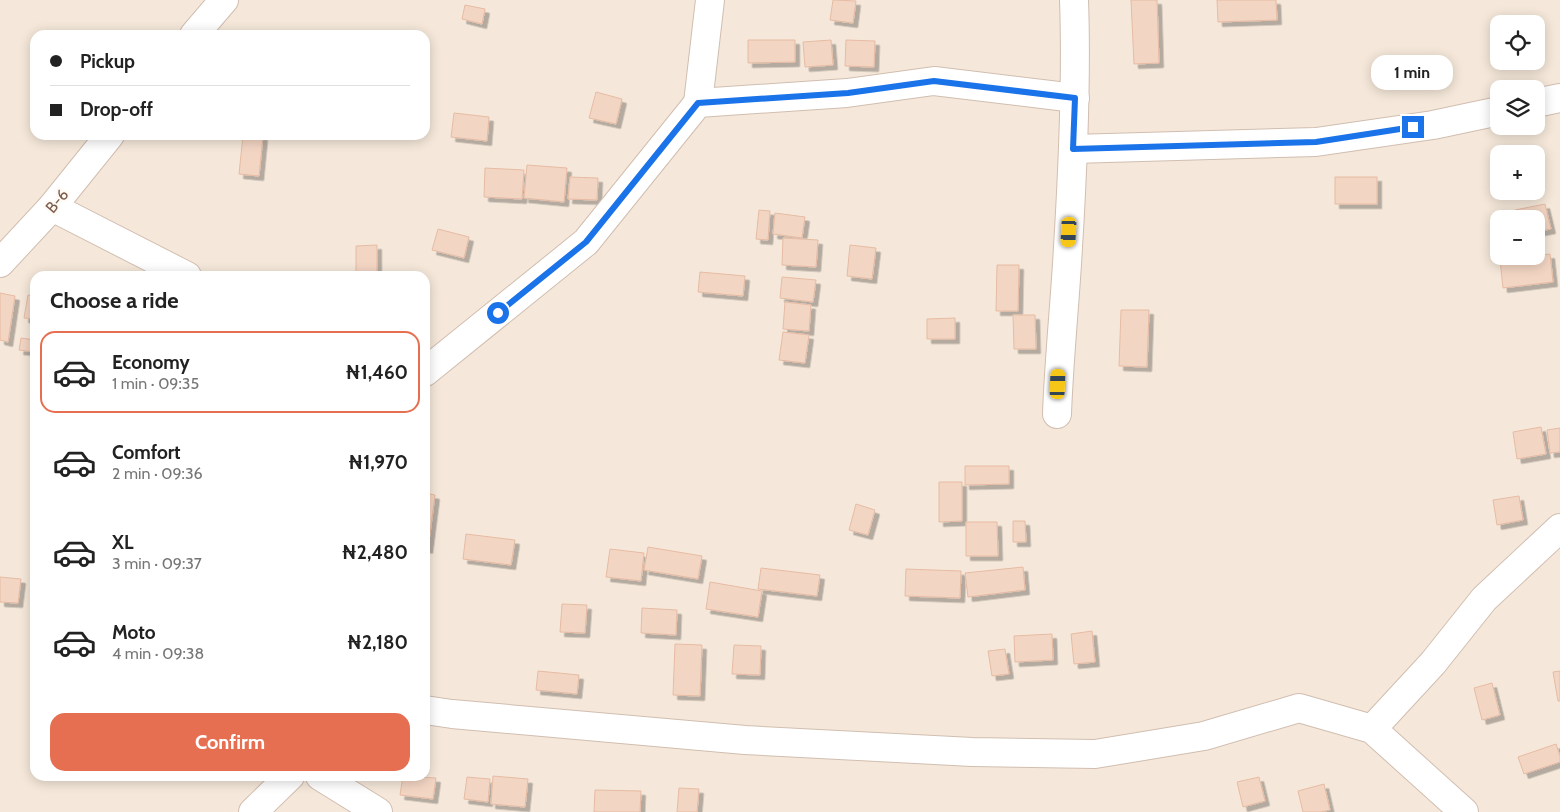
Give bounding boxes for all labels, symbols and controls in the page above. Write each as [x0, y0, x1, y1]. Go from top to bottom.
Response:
map controls [1490, 15, 1545, 265]
button: locate [1490, 15, 1545, 70]
text: Pickup [80, 50, 135, 73]
callout: 1 min [1372, 54, 1454, 90]
text: 1 min [1394, 63, 1430, 82]
button: layers [1490, 80, 1545, 135]
text: Drop-off [80, 98, 153, 121]
route end [1402, 116, 1424, 138]
button: + [1490, 145, 1545, 200]
street label: B-6 [42, 185, 72, 217]
button: − [1490, 210, 1545, 265]
car [1060, 217, 1077, 247]
text: Choose a ride [50, 287, 179, 314]
route start [487, 302, 509, 324]
icon: car [52, 350, 97, 395]
text: Economy [112, 351, 190, 374]
text: ₦1,460 [345, 361, 408, 384]
car [1049, 369, 1066, 399]
text: 1 min · 09:35 [112, 374, 199, 393]
icon: car [52, 440, 97, 485]
text: Comfort [112, 441, 181, 464]
text: ₦1,970 [348, 451, 408, 474]
text: 2 min · 09:36 [112, 464, 203, 483]
icon: car [52, 530, 97, 575]
text: XL [112, 531, 133, 554]
text: ₦2,480 [342, 541, 408, 564]
text: 3 min · 09:37 [112, 554, 202, 573]
icon: car [52, 620, 97, 665]
text: Moto [112, 621, 156, 644]
text: ₦2,180 [347, 631, 408, 654]
text: 4 min · 09:38 [112, 644, 204, 663]
button: Confirm [50, 713, 410, 771]

